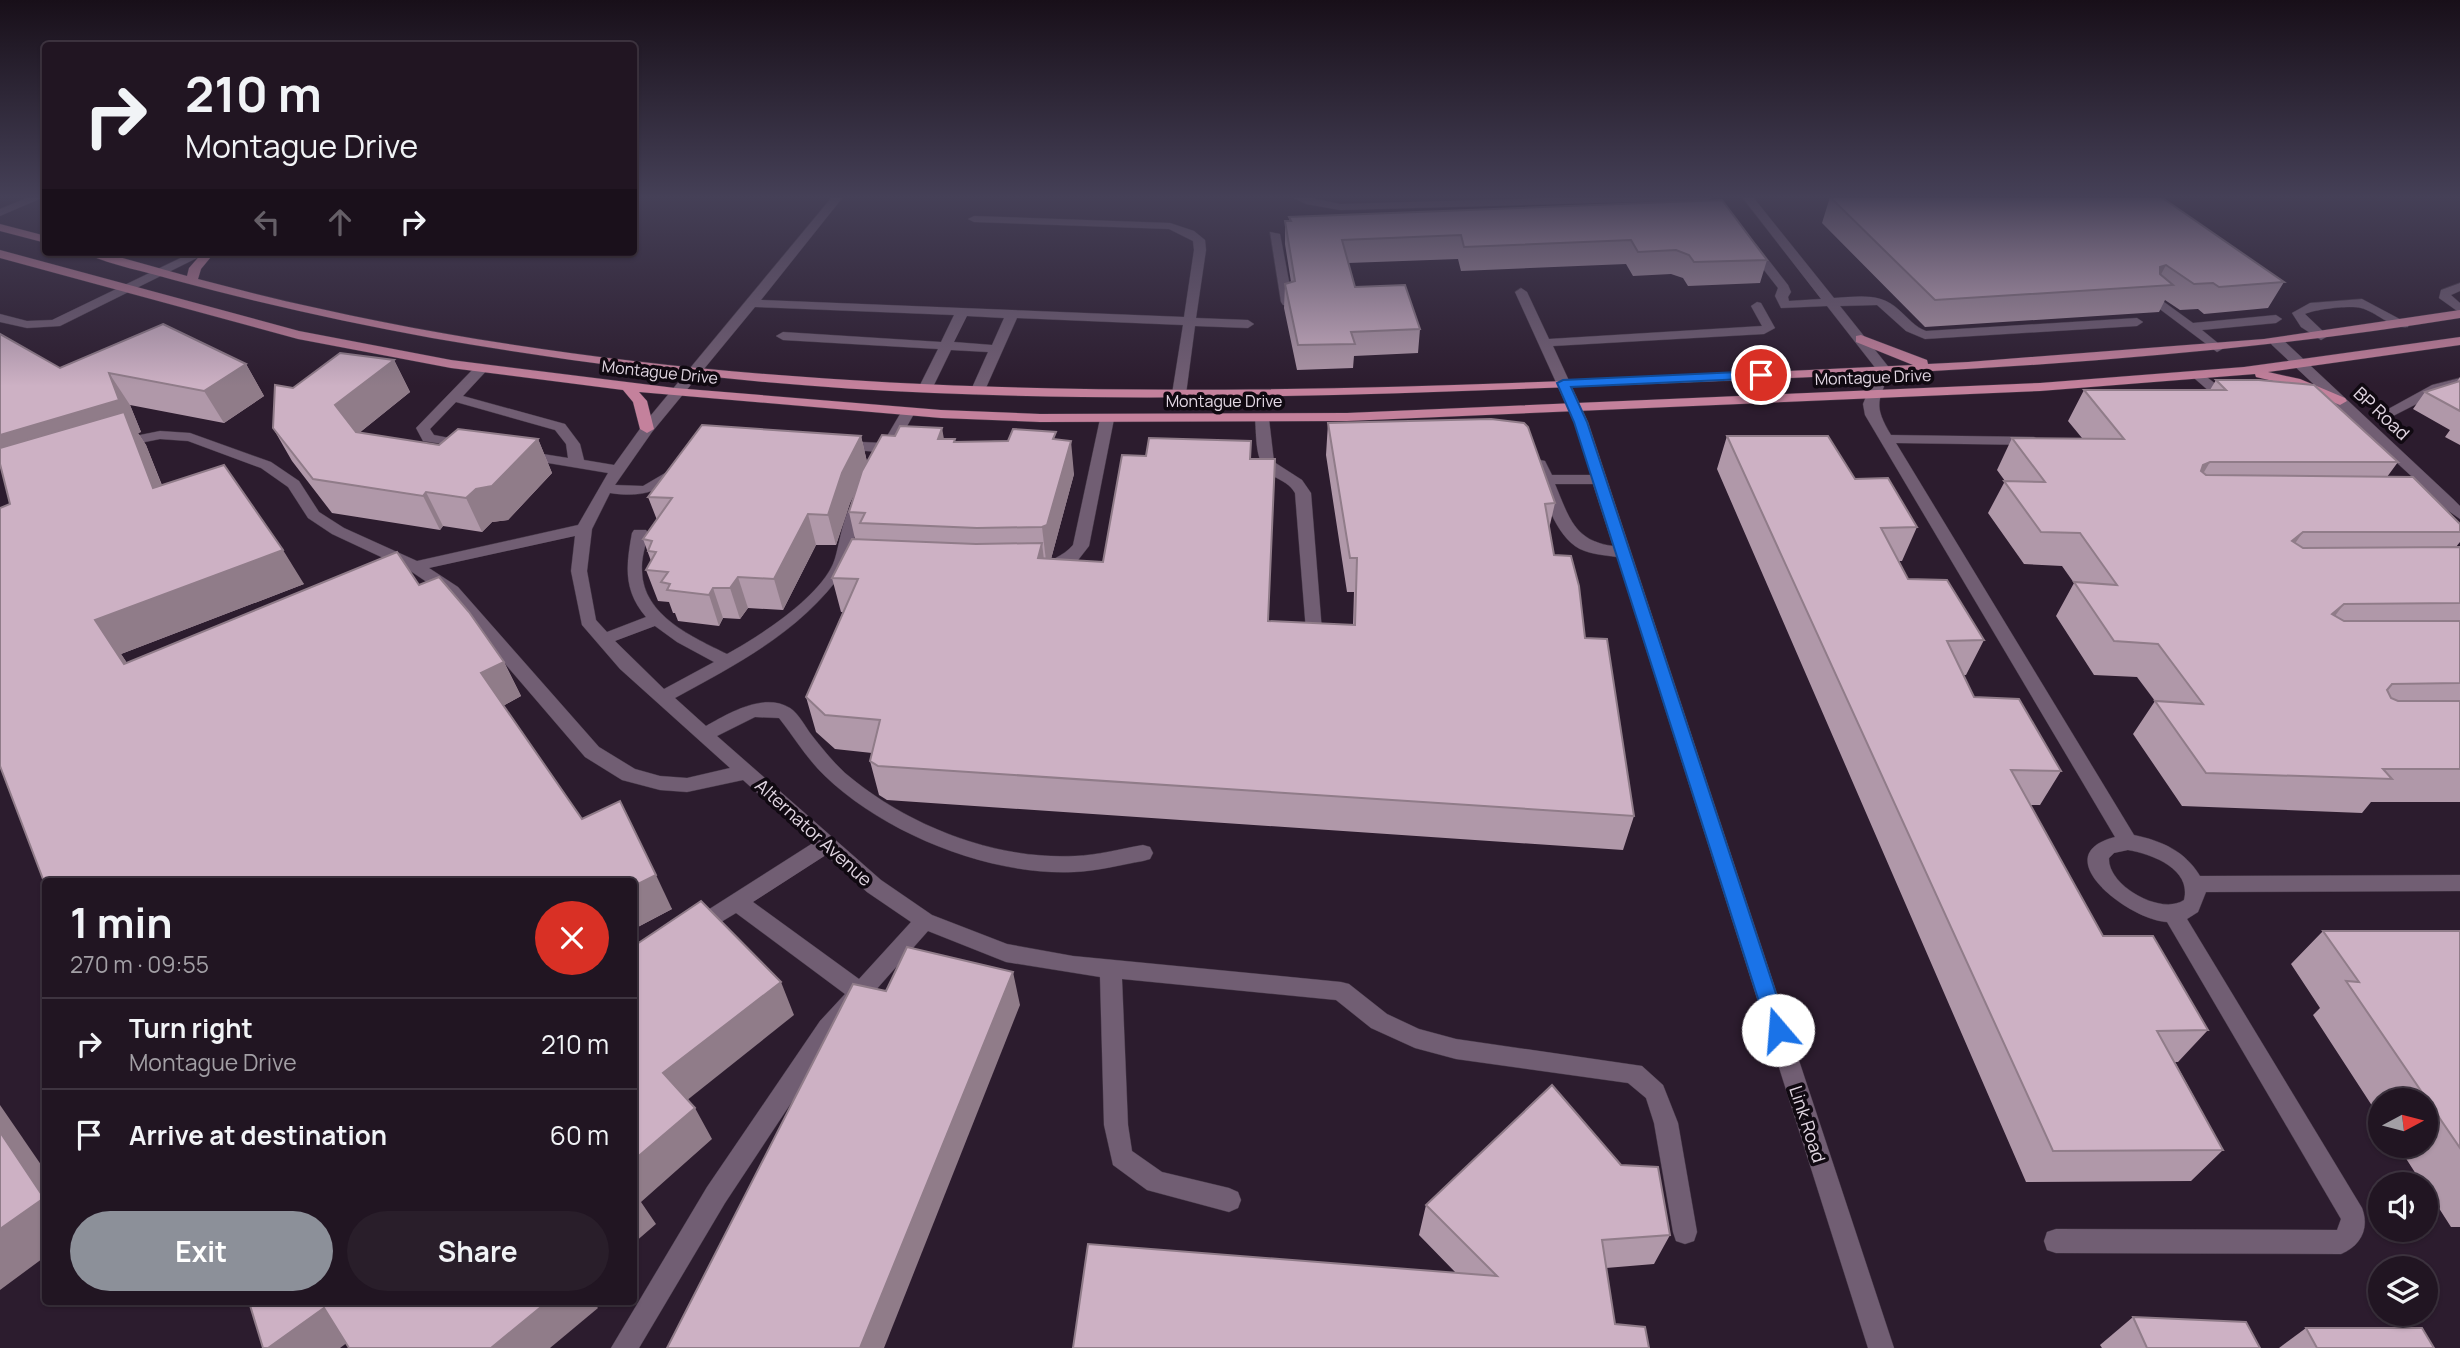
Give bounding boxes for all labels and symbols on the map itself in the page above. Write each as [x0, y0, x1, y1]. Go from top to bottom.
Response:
pin [1731, 345, 1791, 405]
street label: Montague Drive [601, 355, 719, 389]
street label: Montague Drive [1814, 364, 1932, 390]
street label: BP Road [2349, 381, 2415, 445]
street label: Montague Drive [1166, 390, 1282, 412]
street label: Alternator Avenue [750, 773, 878, 891]
position arrow [1741, 993, 1815, 1067]
street label: Link Road [1784, 1083, 1832, 1165]
north arrow [2368, 1088, 2438, 1158]

